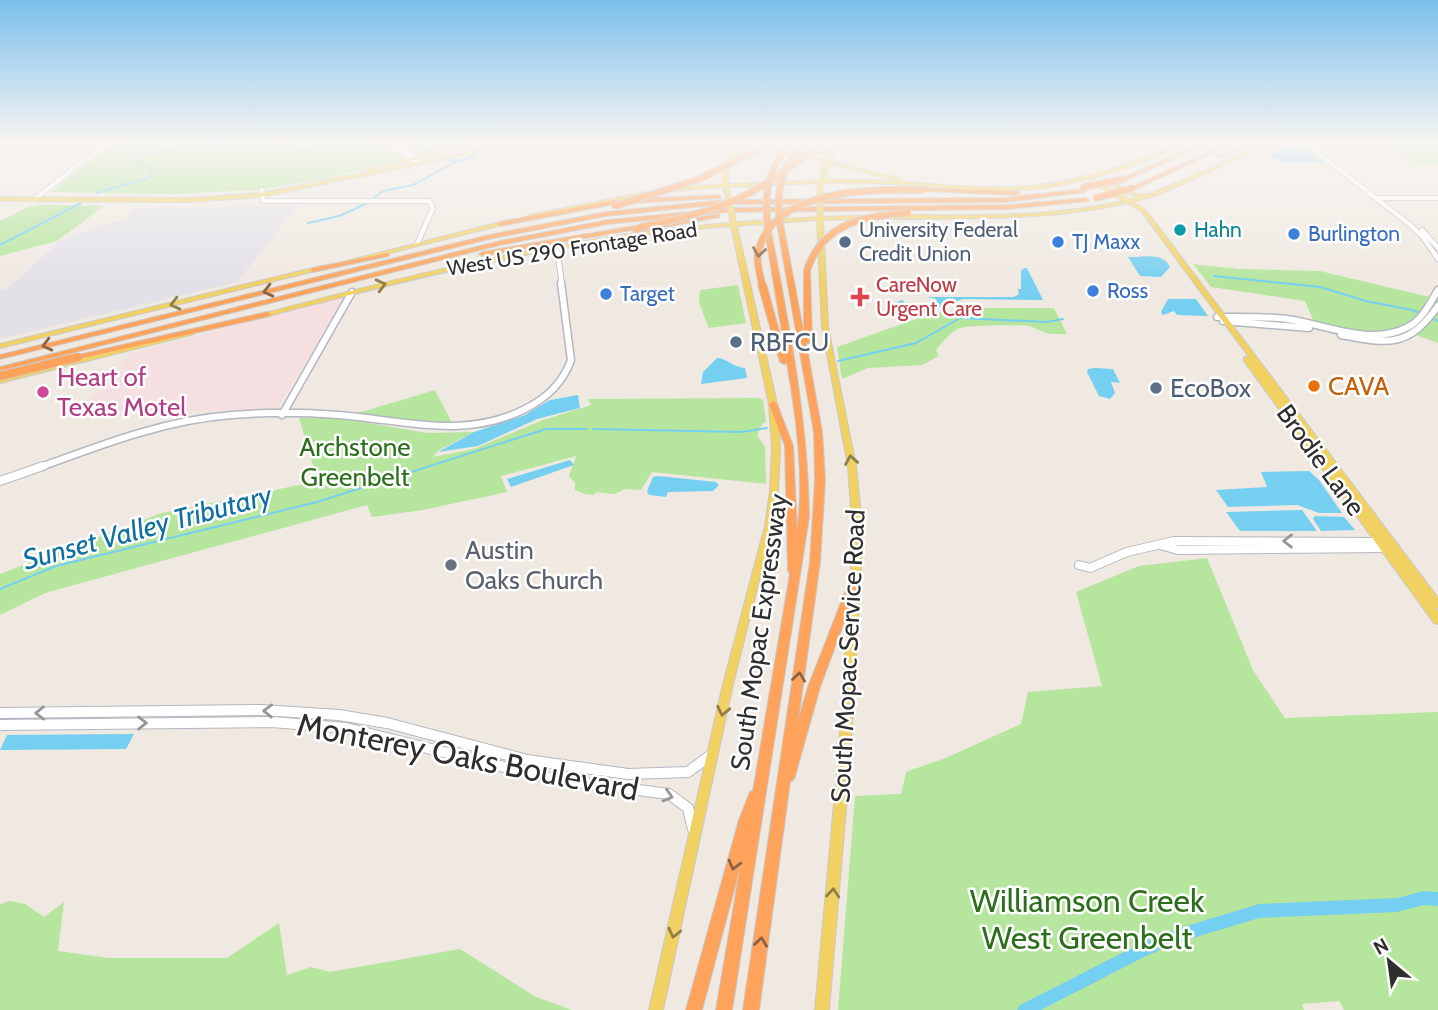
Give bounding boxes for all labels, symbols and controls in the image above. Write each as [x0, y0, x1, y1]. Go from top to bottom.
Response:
street label: West US 290 Frontage Road [445, 216, 699, 281]
place label: University Federal Credit Union [859, 217, 1018, 266]
place label: Hahn [1194, 217, 1242, 242]
place label: Burlington [1308, 221, 1400, 246]
marker: Hahn [1172, 222, 1188, 238]
marker: Burlington [1286, 226, 1302, 242]
place label: TJ Maxx [1072, 229, 1140, 254]
marker: University Federal Credit Union [837, 234, 853, 250]
marker: TJ Maxx [1050, 234, 1066, 250]
one-way arrow [752, 246, 767, 258]
place label: CareNow Urgent Care [876, 272, 982, 321]
place label: Ross [1107, 278, 1149, 303]
one-way arrow [375, 279, 387, 293]
place label: Target [620, 281, 675, 306]
one-way arrow [262, 283, 274, 297]
marker: Ross [1085, 283, 1101, 299]
marker: Target [598, 286, 614, 302]
marker: CareNow Urgent Care [850, 287, 870, 307]
one-way arrow [170, 295, 182, 310]
place label: RBFCU [750, 326, 829, 358]
marker: RBFCU [728, 334, 744, 350]
one-way arrow [41, 337, 53, 351]
place label: Heart of Texas Motel [57, 361, 186, 423]
place label: CAVA [1328, 370, 1389, 402]
place label: EcoBox [1170, 372, 1252, 404]
marker: CAVA [1306, 378, 1322, 394]
marker: EcoBox [1148, 380, 1164, 396]
marker: Heart of Texas Motel [35, 384, 51, 400]
street label: Brodie Lane [1270, 398, 1372, 522]
park label: Archstone Greenbelt [299, 431, 411, 493]
one-way arrow [844, 454, 859, 466]
water label: Sunset Valley Tributary [19, 477, 276, 577]
street label: South Mopac Expressway [724, 491, 794, 773]
street label: South Mopac Service Road [824, 508, 872, 804]
one-way arrow [1282, 533, 1293, 548]
place label: Austin Oaks Church [465, 534, 603, 596]
marker: Austin Oaks Church [443, 557, 459, 573]
one-way arrow [791, 671, 806, 683]
one-way arrow [262, 703, 273, 718]
street label: Monterey Oaks Boulevard [294, 704, 642, 809]
one-way arrow [35, 705, 45, 721]
one-way arrow [716, 705, 731, 717]
one-way arrow [137, 715, 147, 731]
one-way arrow [661, 788, 673, 802]
one-way arrow [728, 859, 742, 871]
park label: Williamson Creek West Greenbelt [970, 881, 1205, 957]
one-way arrow [825, 887, 840, 898]
north arrow [1354, 926, 1424, 996]
one-way arrow [667, 927, 682, 939]
text: N [1370, 933, 1392, 960]
one-way arrow [753, 937, 768, 948]

